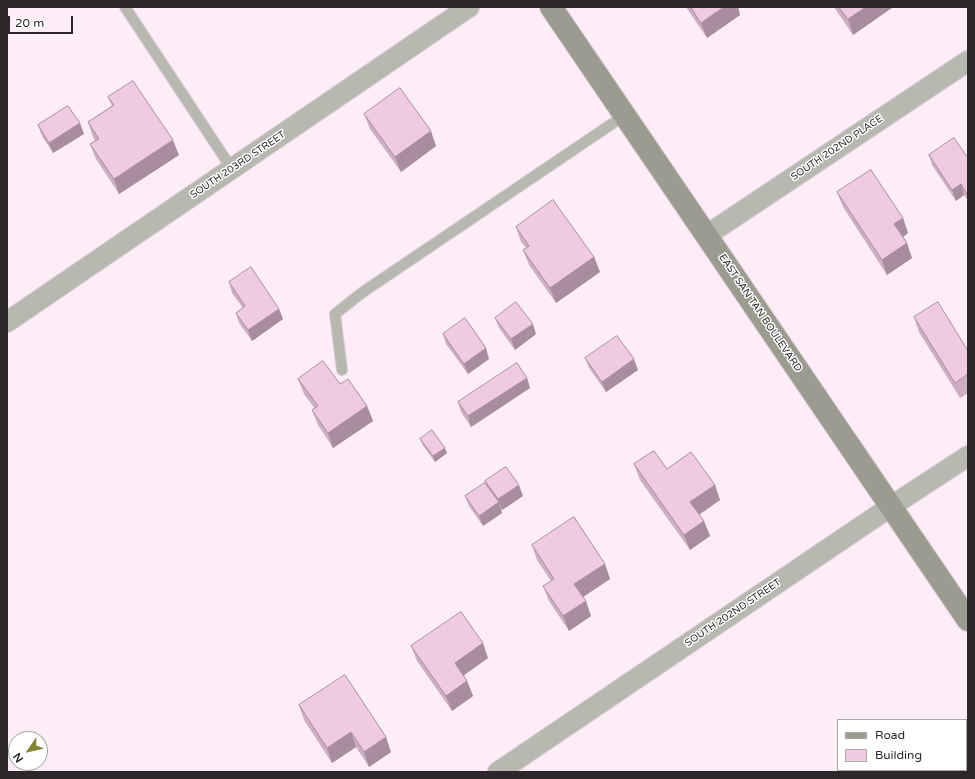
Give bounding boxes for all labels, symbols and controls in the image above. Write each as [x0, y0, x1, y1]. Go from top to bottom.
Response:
scale bar [10, 8, 75, 34]
text: 20 m [15, 16, 44, 30]
street label: SOUTH 202ND PLACE [789, 113, 885, 183]
street label: SOUTH 203RD STREET [188, 129, 288, 201]
street label: EAST SAN TAN BOULEVARD [716, 252, 804, 374]
street label: SOUTH 202ND STREET [683, 576, 783, 650]
legend [837, 719, 967, 771]
text: Road [875, 728, 905, 742]
north arrow [8, 731, 48, 771]
text: Building [875, 748, 922, 762]
text: N [11, 750, 26, 765]

